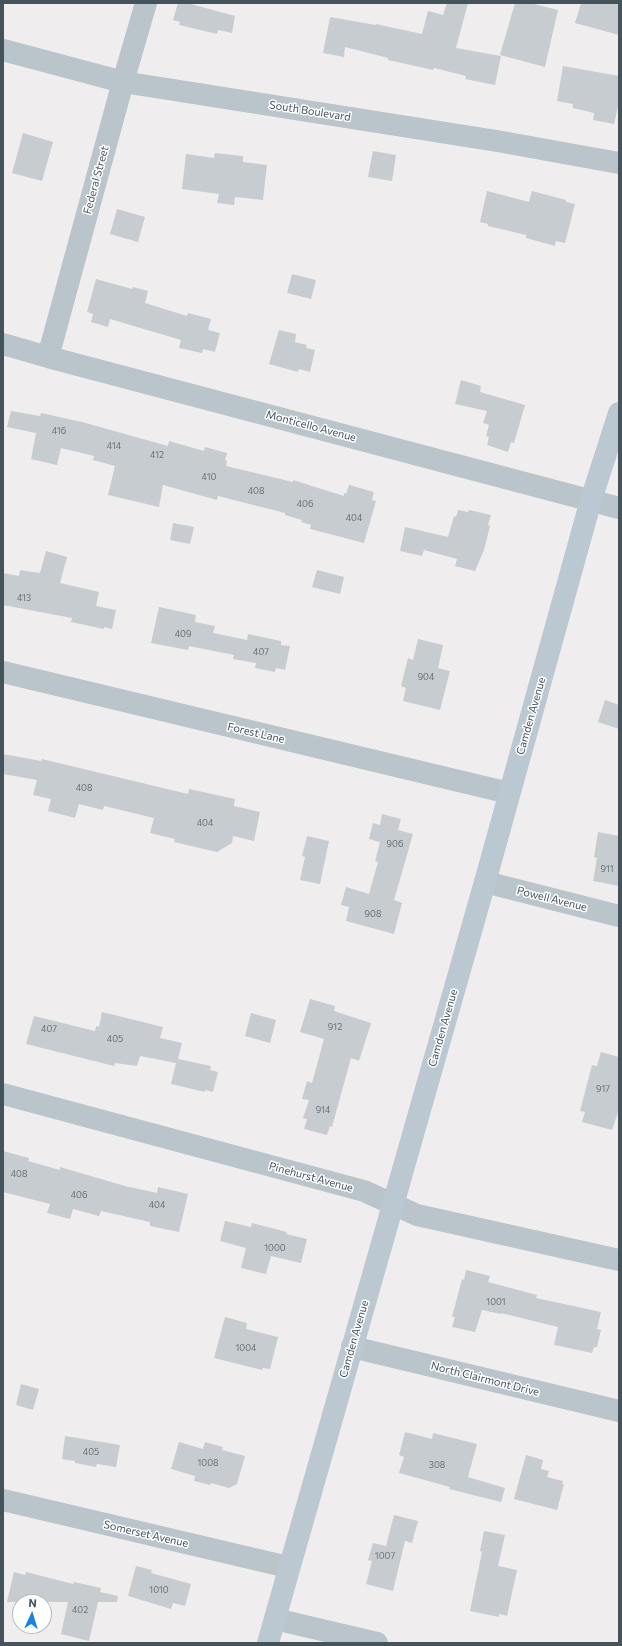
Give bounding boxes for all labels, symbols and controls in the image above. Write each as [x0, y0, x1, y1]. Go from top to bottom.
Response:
street label: South Boulevard [268, 98, 352, 124]
street label: Federal Street [81, 144, 111, 216]
street label: Monticello Avenue [264, 408, 358, 444]
house number: 416 [52, 426, 66, 436]
house number: 414 [107, 441, 121, 451]
house number: 412 [150, 450, 164, 460]
house number: 410 [202, 472, 216, 482]
house number: 408 [248, 486, 264, 496]
house number: 406 [297, 499, 313, 509]
house number: 404 [346, 513, 362, 523]
house number: 413 [17, 593, 31, 603]
house number: 409 [175, 629, 191, 639]
house number: 407 [253, 647, 269, 657]
house number: 904 [418, 672, 434, 682]
street label: Camden Avenue [514, 676, 548, 756]
street label: Forest Lane [226, 720, 286, 746]
house number: 408 [76, 783, 92, 793]
house number: 404 [197, 818, 213, 828]
house number: 906 [387, 839, 403, 849]
house number: 911 [600, 864, 614, 874]
street label: Powell Avenue [516, 884, 588, 914]
house number: 908 [365, 909, 381, 919]
street label: Camden Avenue [426, 988, 460, 1068]
house number: 912 [328, 1022, 342, 1032]
house number: 407 [41, 1024, 57, 1034]
house number: 405 [107, 1034, 123, 1044]
house number: 917 [596, 1084, 610, 1094]
house number: 914 [316, 1105, 330, 1115]
street label: Pinehurst Avenue [267, 1159, 355, 1195]
house number: 408 [11, 1169, 27, 1179]
house number: 406 [71, 1190, 87, 1200]
house number: 404 [149, 1200, 165, 1210]
house number: 1000 [264, 1243, 286, 1253]
house number: 1001 [486, 1297, 506, 1307]
street label: Camden Avenue [337, 1299, 371, 1379]
house number: 1004 [236, 1343, 256, 1353]
street label: North Clairmont Drive [429, 1359, 541, 1399]
house number: 405 [83, 1447, 99, 1457]
house number: 1008 [197, 1458, 219, 1468]
house number: 308 [429, 1460, 445, 1470]
street label: Somerset Avenue [102, 1518, 190, 1550]
house number: 1007 [375, 1551, 395, 1561]
house number: 1010 [149, 1585, 169, 1595]
north arrow [12, 1594, 52, 1634]
text: N [28, 1596, 37, 1609]
house number: 402 [72, 1605, 88, 1615]

